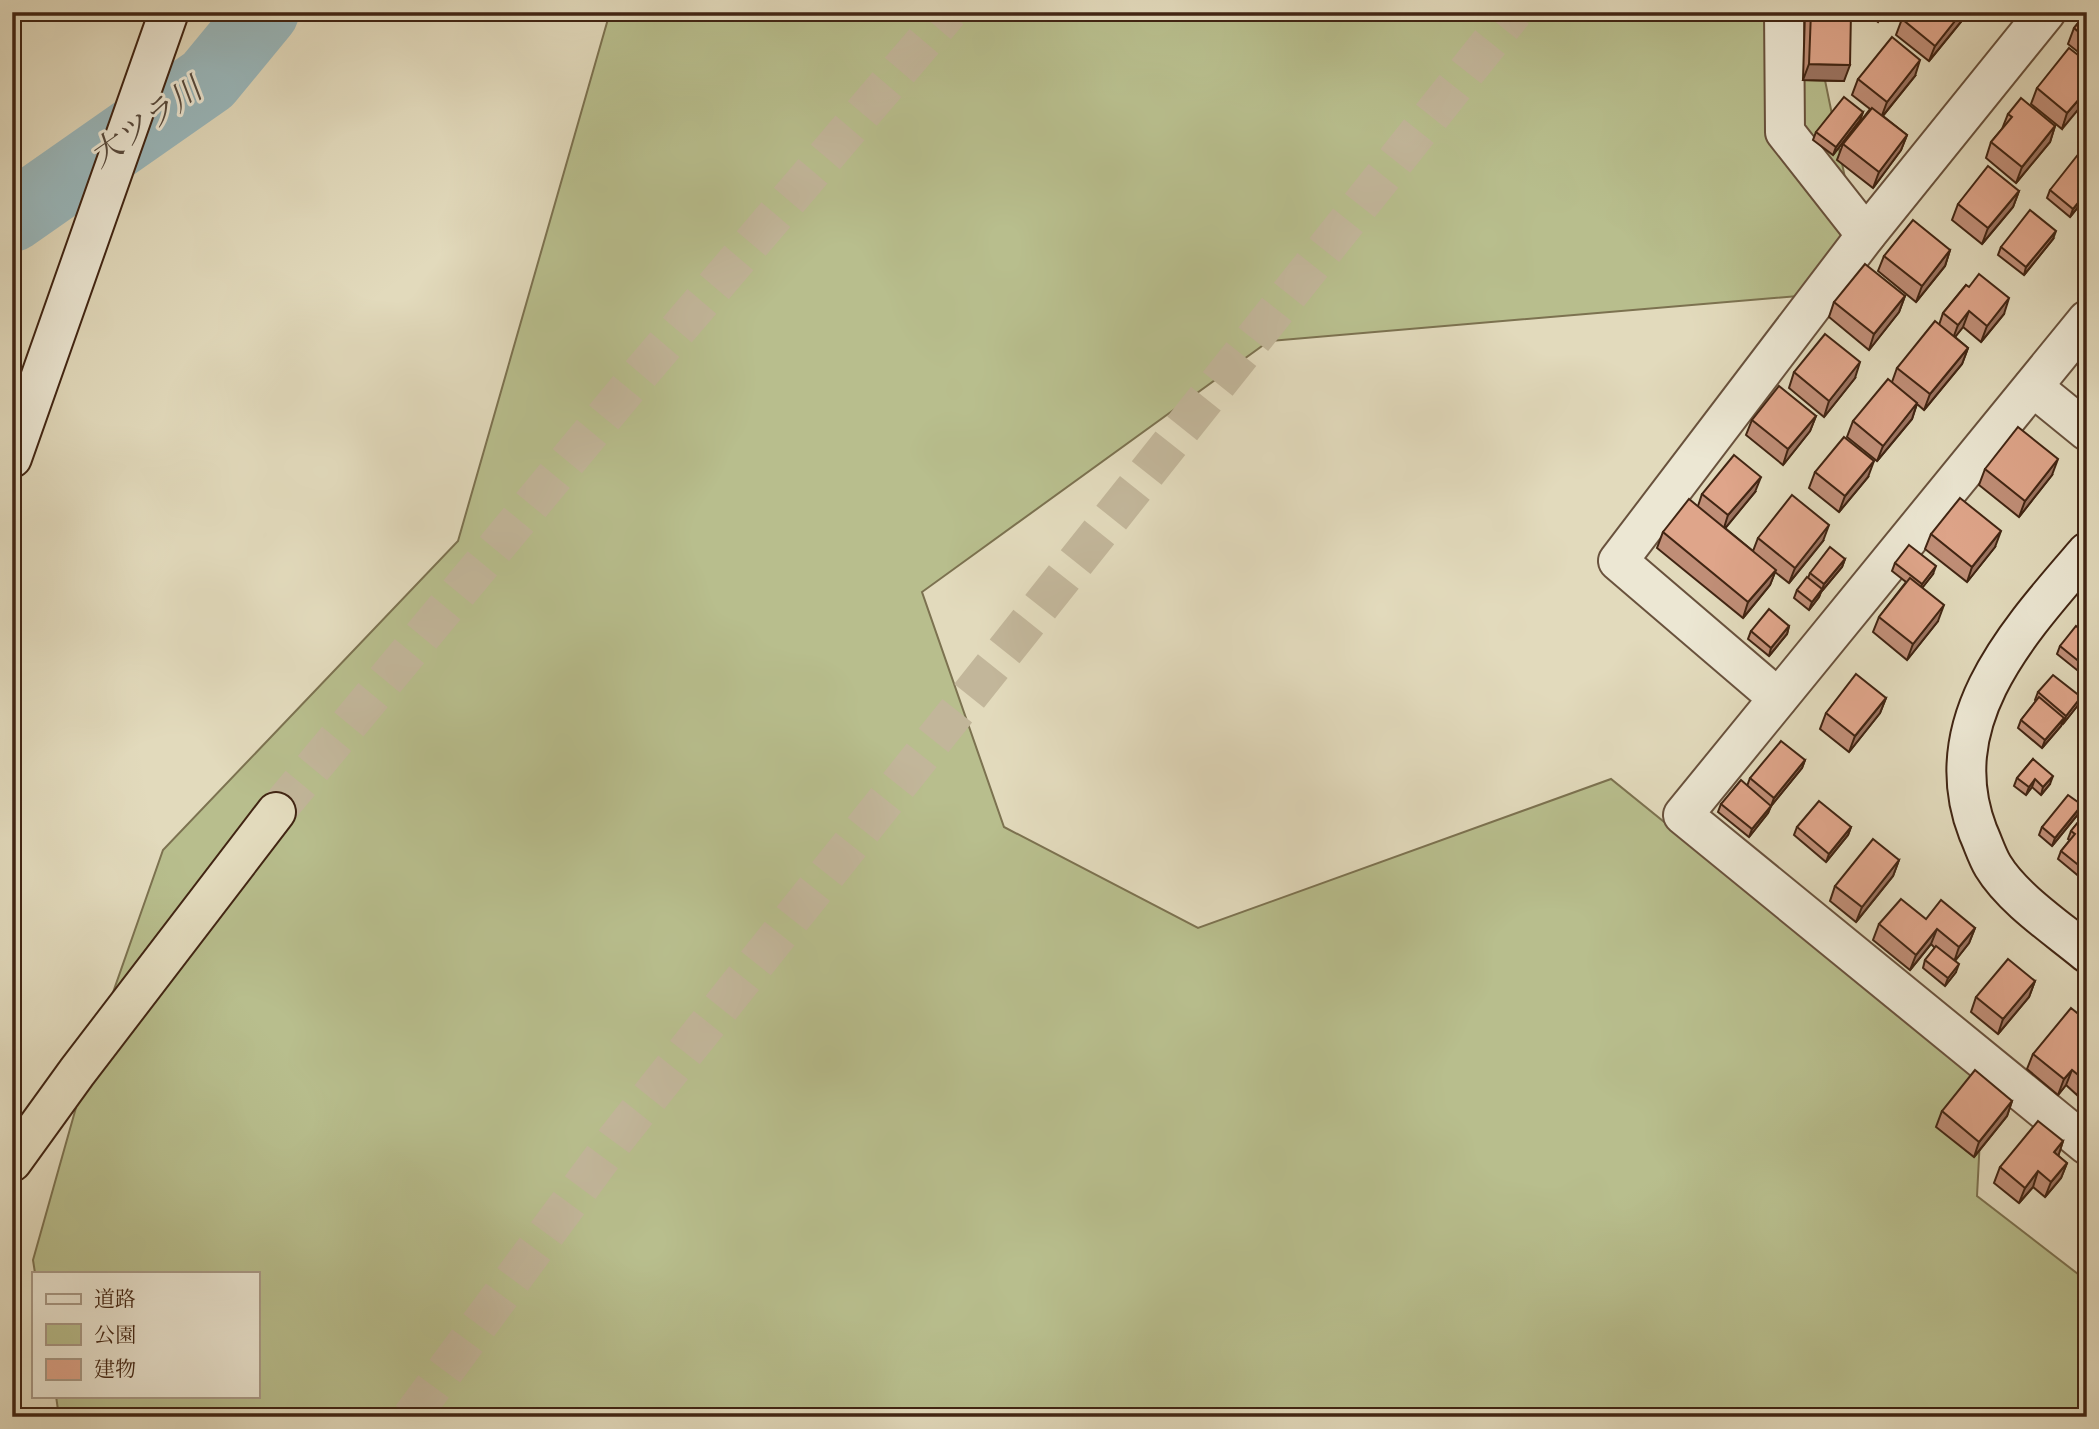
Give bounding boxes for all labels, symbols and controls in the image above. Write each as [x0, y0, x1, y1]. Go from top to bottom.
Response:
water label: 大ツラ川 [81, 67, 213, 178]
legend [32, 1272, 259, 1398]
text: 道路 [94, 1285, 136, 1314]
text: 公園 [94, 1321, 136, 1350]
text: 建物 [94, 1355, 136, 1384]

